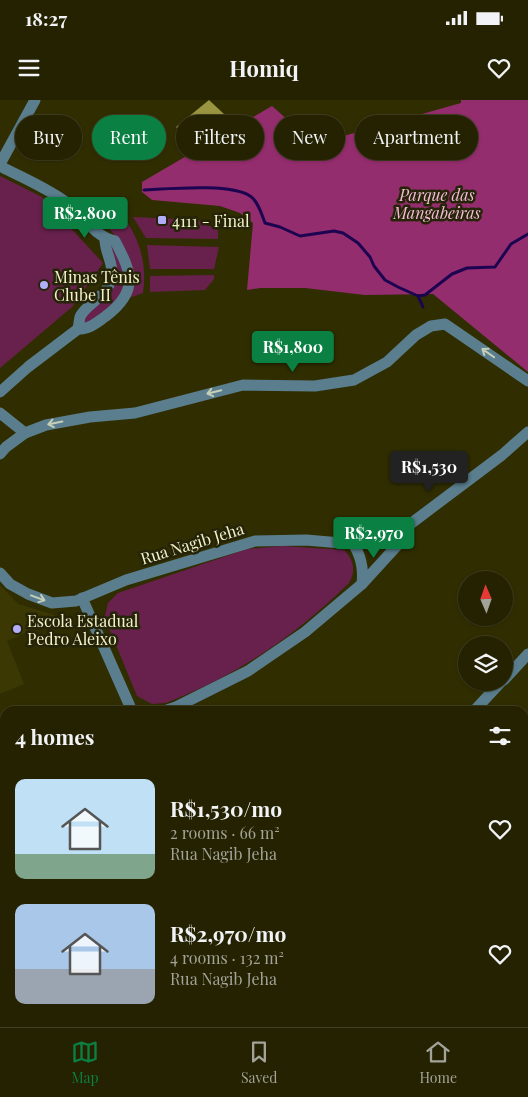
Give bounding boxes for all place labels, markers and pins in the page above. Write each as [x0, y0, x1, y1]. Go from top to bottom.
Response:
pin: R$2,800 [39, 196, 131, 239]
place label: 4111 - Final [172, 210, 250, 231]
marker: 4111 - Final [156, 214, 168, 226]
place label: Minas Tênis Clube II [54, 266, 140, 305]
marker: Minas Tênis Clube II [38, 279, 50, 291]
pin: R$1,800 [247, 330, 339, 373]
pin: R$1,530 [383, 450, 475, 493]
pin: R$2,970 [328, 516, 420, 559]
place label: Escola Estadual Pedro Aleixo [27, 610, 139, 649]
marker: Escola Estadual Pedro Aleixo [11, 623, 23, 635]

